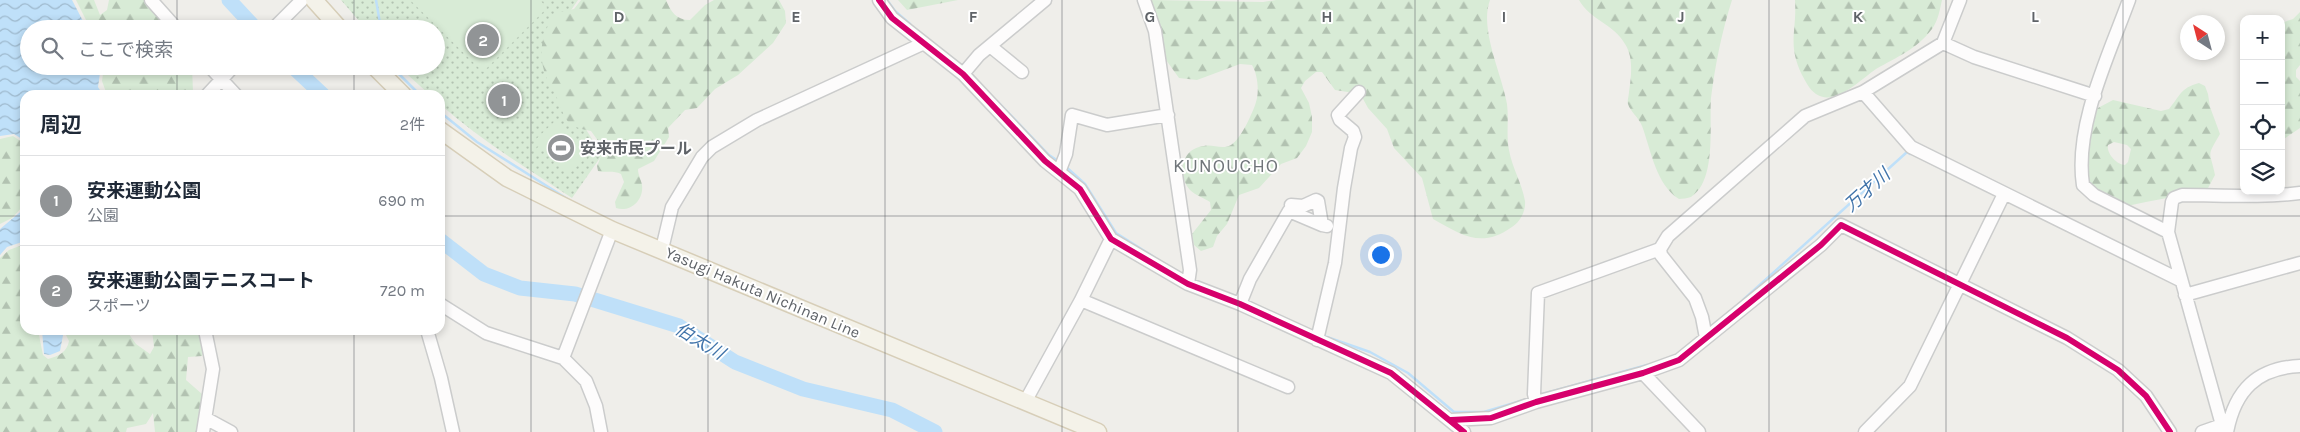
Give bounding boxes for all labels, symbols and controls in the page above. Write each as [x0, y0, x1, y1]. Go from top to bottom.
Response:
text: D [614, 7, 625, 26]
text: E [791, 7, 801, 26]
text: F [969, 7, 978, 26]
text: G [1145, 7, 1155, 26]
text: H [1321, 7, 1333, 26]
text: I [1502, 7, 1506, 26]
text: J [1677, 7, 1685, 26]
text: K [1853, 7, 1864, 26]
text: L [2031, 7, 2039, 26]
north arrow [2180, 15, 2225, 60]
map controls [2240, 15, 2285, 195]
button: + [2240, 15, 2285, 60]
search box [20, 20, 445, 75]
pin: 2 [467, 21, 499, 59]
icon: search [38, 34, 66, 62]
text: ここで検索 [78, 39, 173, 61]
button: − [2240, 60, 2285, 105]
pin: 1 [488, 81, 520, 119]
button: locate [2240, 105, 2285, 150]
text: 周辺 [40, 113, 82, 137]
text: 2件 [400, 115, 425, 134]
sports icon: 安来市民プール [546, 133, 576, 163]
place label: 安来市民プール [580, 139, 692, 158]
button: layers [2240, 150, 2285, 195]
district label: KUNOUCHO [1173, 155, 1279, 177]
water label: 万才川 [1840, 162, 1896, 216]
text: 安来運動公園 [87, 180, 201, 202]
text: 1 [53, 191, 59, 210]
text: 690 m [378, 191, 425, 210]
text: 公園 [87, 206, 119, 225]
your location [1368, 242, 1394, 268]
street label: Yasugi Hakuta Nichinan Line [663, 243, 863, 342]
text: 安来運動公園テニスコート [87, 270, 315, 292]
text: 2 [51, 281, 61, 300]
text: 720 m [380, 281, 425, 300]
text: スポーツ [87, 296, 151, 315]
water label: 伯太川 [671, 318, 731, 365]

